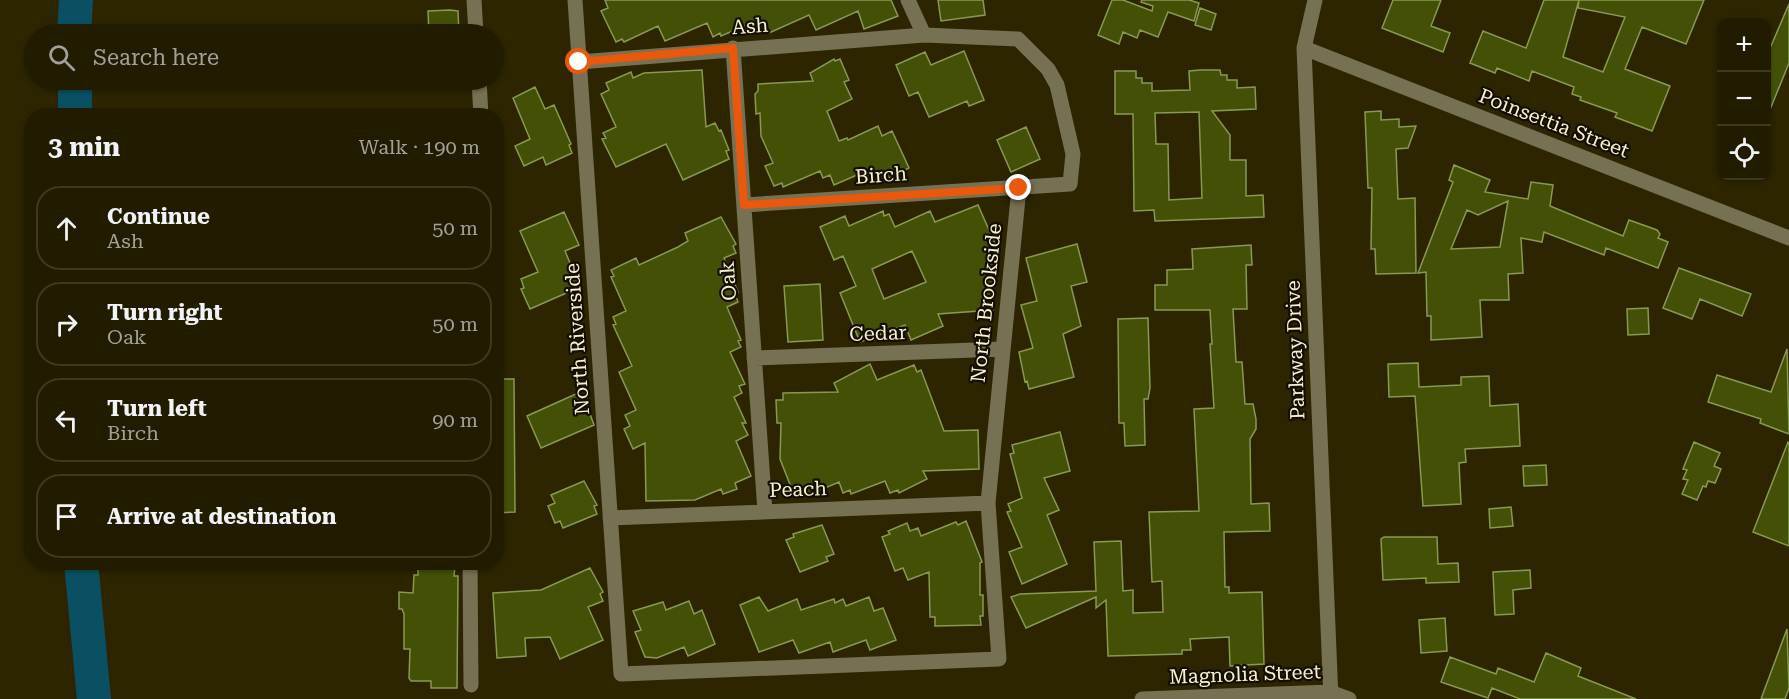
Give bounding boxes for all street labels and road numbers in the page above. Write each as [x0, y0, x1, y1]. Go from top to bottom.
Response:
street label: Ash [731, 13, 769, 39]
street label: Poinsettia Street [1475, 83, 1633, 163]
street label: Birch [854, 161, 908, 189]
street label: North Brookside [966, 222, 1006, 384]
street label: Oak [715, 260, 741, 301]
street label: North Riverside [560, 262, 594, 416]
street label: Parkway Drive [1281, 280, 1309, 420]
street label: Cedar [849, 320, 907, 346]
street label: Peach [769, 476, 827, 502]
street label: Magnolia Street [1169, 659, 1322, 689]

